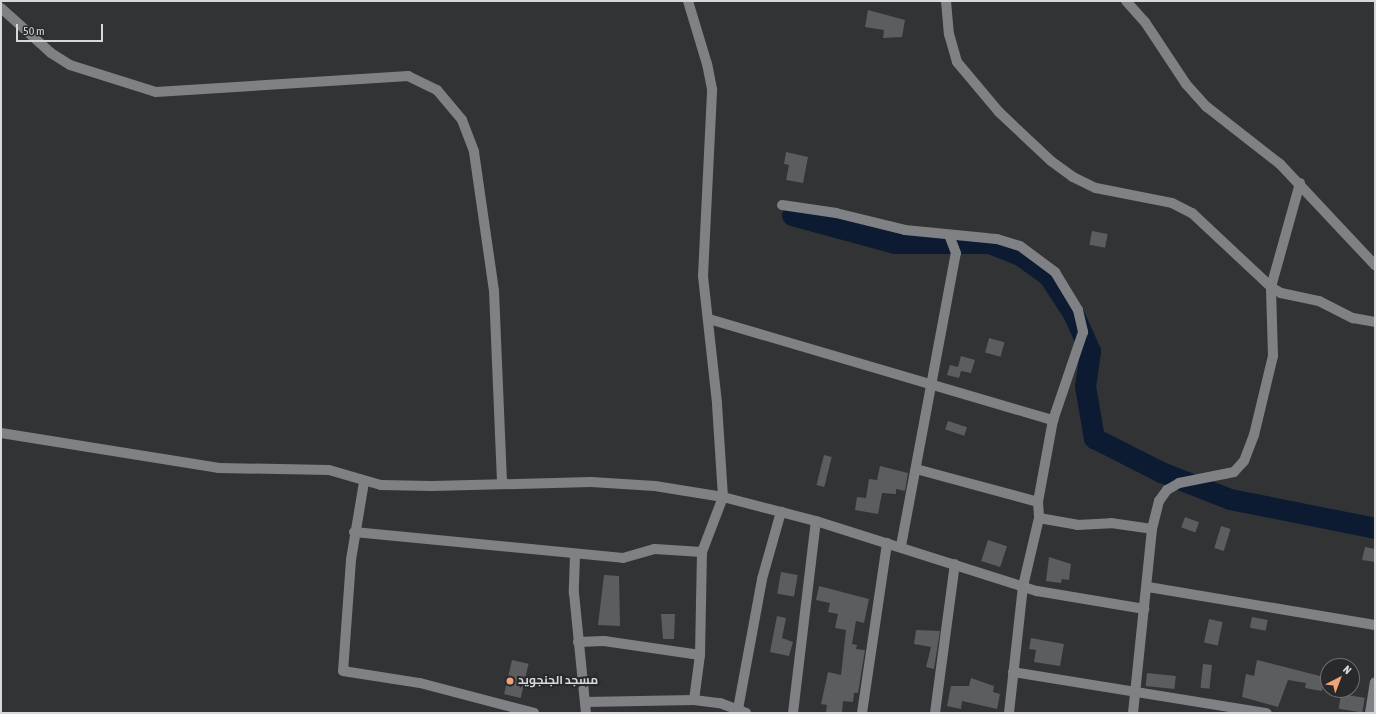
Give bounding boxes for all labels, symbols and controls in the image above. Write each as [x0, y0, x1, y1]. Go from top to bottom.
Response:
scale bar [18, 16, 105, 42]
text: 50 m [23, 24, 45, 38]
north arrow [1320, 658, 1360, 698]
text: N [1341, 663, 1354, 676]
place label: مسجد الجنجويد [518, 674, 598, 688]
marker: مسجد الجنجويد [505, 676, 515, 686]

